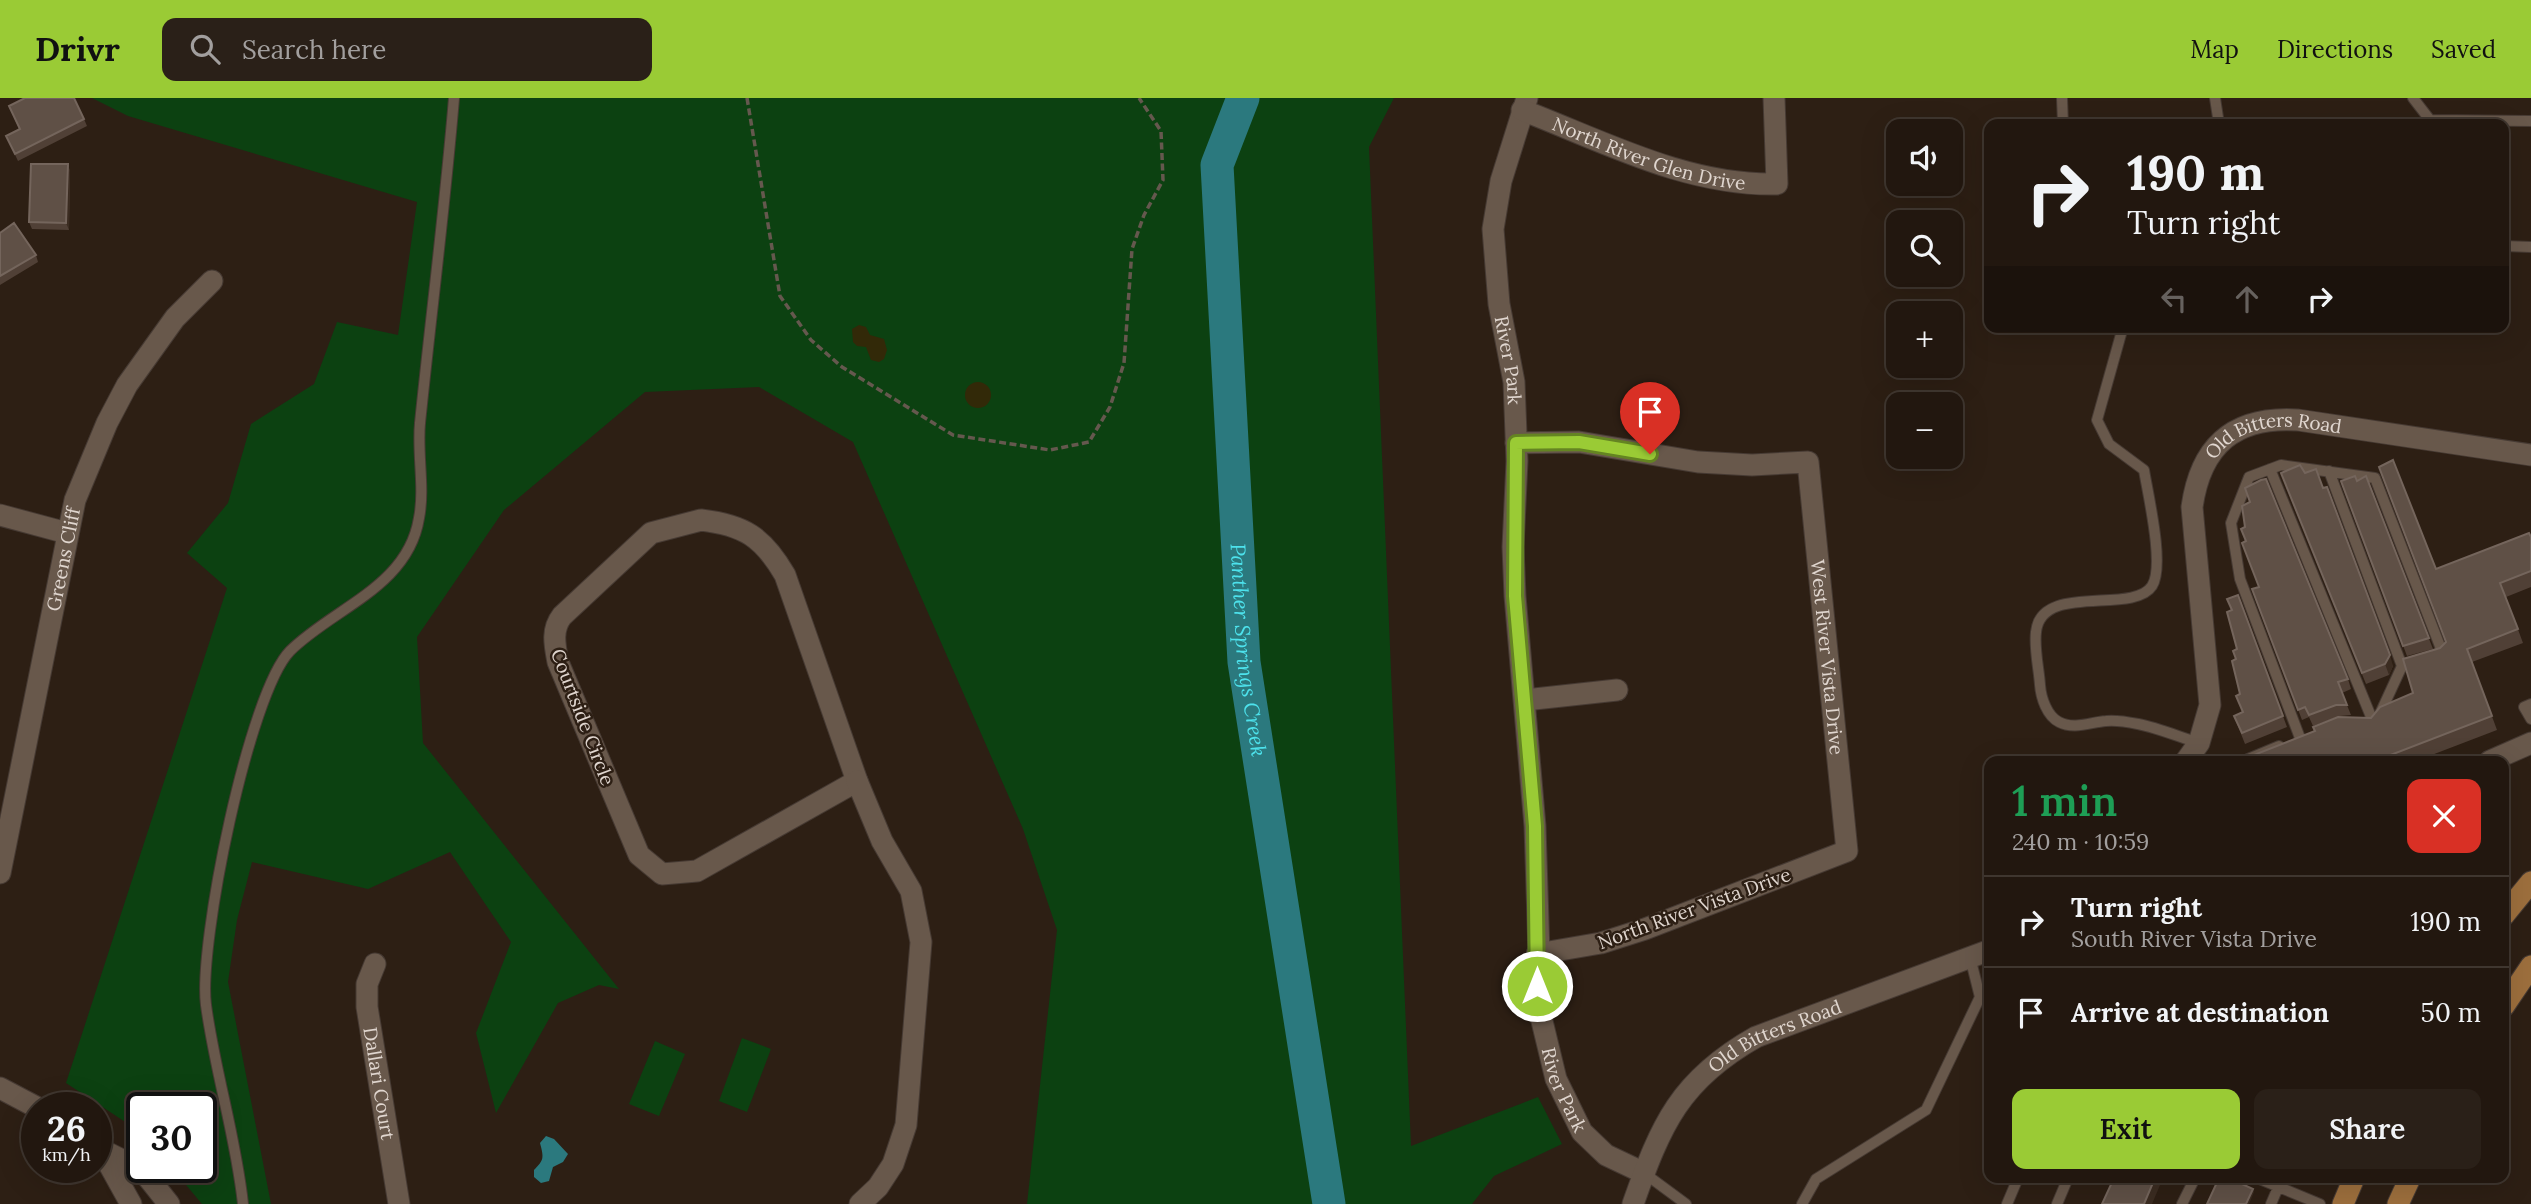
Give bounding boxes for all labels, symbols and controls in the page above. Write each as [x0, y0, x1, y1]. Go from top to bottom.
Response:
search box [162, 18, 652, 81]
text: Drivr [35, 28, 120, 70]
icon: search [186, 30, 224, 68]
text: Search here [242, 33, 386, 66]
text: Map [2190, 34, 2239, 65]
text: Directions [2277, 34, 2393, 65]
text: Saved [2431, 34, 2496, 65]
street label: North River Glen Drive [1549, 112, 1747, 195]
map controls [1886, 119, 1963, 469]
button: sound [1886, 119, 1963, 196]
text: 190 m [2127, 141, 2264, 203]
icon: right [2012, 147, 2103, 238]
text: Turn right [2127, 202, 2280, 243]
button: search [1886, 210, 1963, 287]
icon: left [2155, 280, 2193, 318]
icon: ahead [2228, 280, 2266, 318]
icon: right [2301, 280, 2339, 318]
button: + [1886, 301, 1963, 378]
street label: River Park [1490, 314, 1527, 406]
pin [1620, 382, 1680, 454]
button: − [1886, 392, 1963, 469]
icon: arrive [1631, 393, 1669, 431]
street label: Old Bitters Road [2199, 408, 2343, 464]
street label: Greens Cliff [41, 504, 86, 613]
water label: Panther Springs Creek [1225, 543, 1273, 759]
street label: West River Vista Drive [1806, 558, 1849, 756]
street label: Courtside Circle [546, 645, 620, 789]
text: 1 min [2012, 774, 2117, 828]
button: close [2407, 779, 2481, 853]
text: 240 m · 10:59 [2012, 827, 2149, 856]
street label: North River Vista Drive [1594, 862, 1794, 954]
text: Turn right [2071, 891, 2202, 924]
icon: right [2012, 903, 2050, 941]
text: 190 m [2410, 905, 2481, 938]
text: South River Vista Drive [2071, 924, 2317, 953]
position arrow [1500, 949, 1574, 1023]
street label: Old Bitters Road [1703, 994, 1845, 1078]
icon: arrive [2012, 994, 2050, 1032]
text: Arrive at destination [2071, 996, 2329, 1029]
text: 50 m [2421, 996, 2481, 1029]
street label: Dallari Court [358, 1025, 401, 1142]
street label: River Park [1537, 1045, 1593, 1137]
button: Exit [2012, 1089, 2240, 1169]
button: Share [2254, 1089, 2481, 1169]
speed limit sign: 30 [126, 1092, 217, 1183]
text: 26 [47, 1106, 86, 1151]
text: km/h [42, 1143, 91, 1166]

